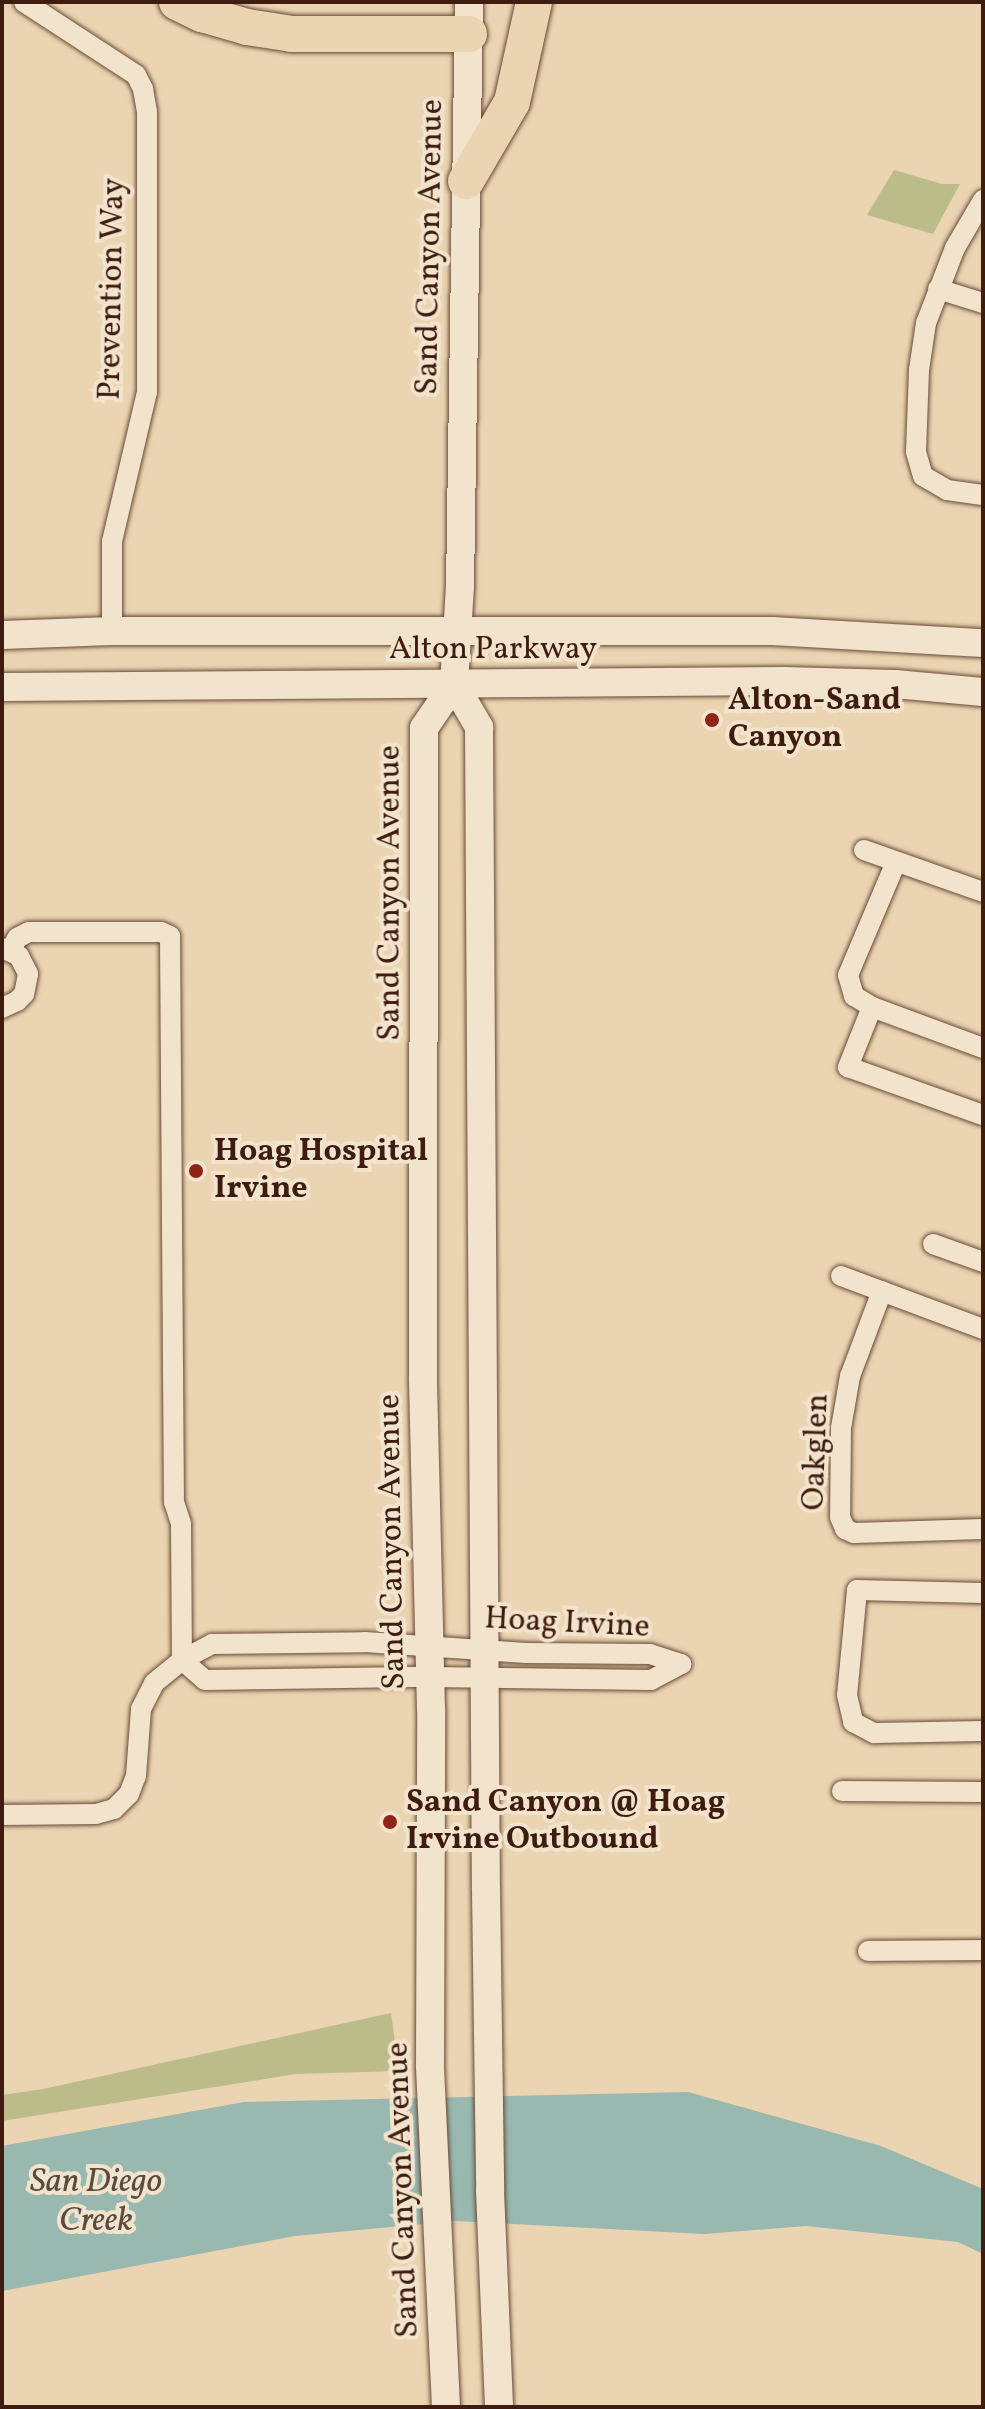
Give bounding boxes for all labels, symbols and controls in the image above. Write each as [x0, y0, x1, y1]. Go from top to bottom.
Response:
street label: Sand Canyon Avenue [409, 99, 453, 395]
street label: Prevention Way [92, 177, 134, 401]
street label: Alton Parkway [389, 631, 597, 669]
place label: Alton-Sand Canyon [728, 683, 901, 758]
marker: Alton-Sand Canyon [703, 711, 721, 729]
street label: Sand Canyon Avenue [372, 745, 410, 1041]
place label: Hoag Hospital Irvine [214, 1134, 428, 1209]
marker: Hoag Hospital Irvine [185, 1160, 207, 1182]
street label: Oakglen [796, 1393, 838, 1511]
street label: Sand Canyon Avenue [371, 1394, 415, 1690]
street label: Hoag Irvine [483, 1600, 651, 1648]
place label: Sand Canyon @ Hoag Irvine Outbound [406, 1785, 725, 1860]
marker: Sand Canyon @ Hoag Irvine Outbound [381, 1813, 399, 1831]
street label: Sand Canyon Avenue [380, 2041, 428, 2339]
water label: San Diego Creek [30, 2162, 162, 2242]

